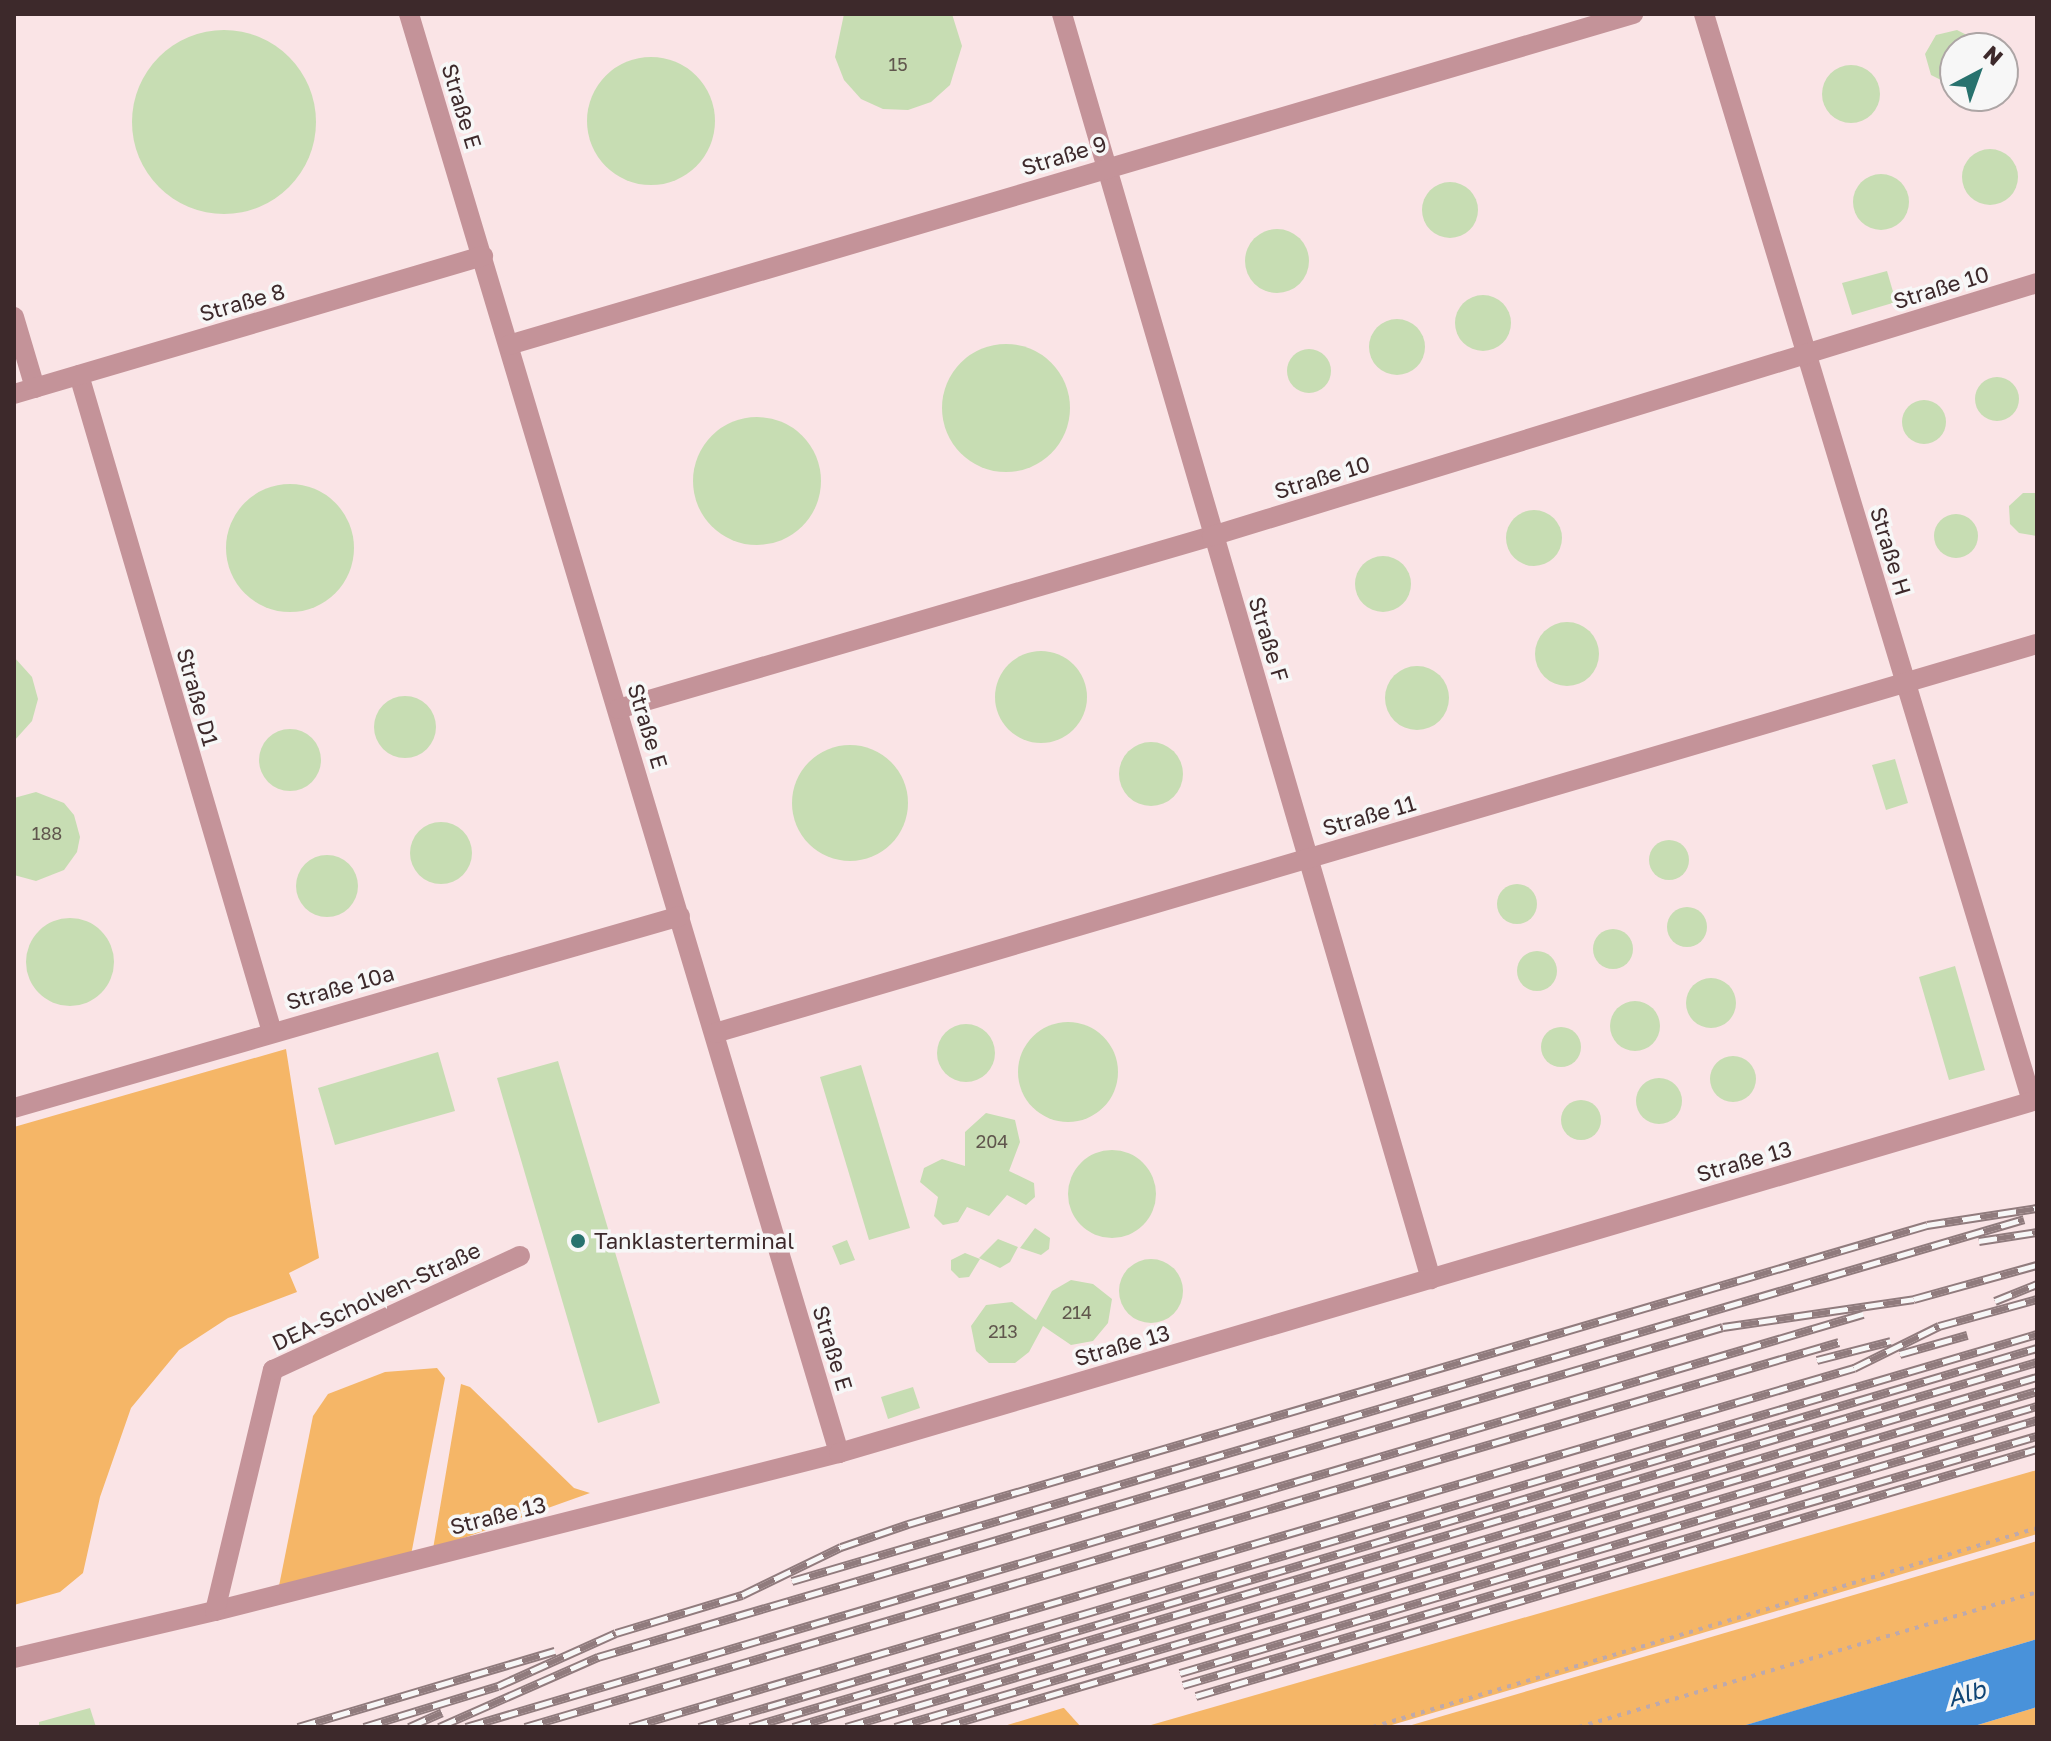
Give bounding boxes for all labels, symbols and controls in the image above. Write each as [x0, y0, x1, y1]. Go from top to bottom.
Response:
north arrow [1939, 32, 2019, 112]
text: N [1979, 39, 2009, 71]
house number: 15 [888, 53, 908, 75]
street label: Straße E [437, 60, 487, 152]
street label: Straße 9 [1018, 130, 1110, 180]
street label: Straße 10 [1890, 260, 1992, 314]
street label: Straße 8 [196, 277, 288, 327]
street label: Straße 10 [1271, 450, 1373, 504]
street label: Straße H [1865, 504, 1917, 598]
street label: Straße F [1244, 593, 1294, 685]
street label: Straße D1 [171, 645, 225, 749]
street label: Straße E [623, 680, 673, 772]
street label: Straße 11 [1319, 789, 1419, 841]
house number: 188 [32, 822, 62, 844]
street label: Straße 10a [283, 959, 397, 1015]
house number: 204 [976, 1130, 1008, 1152]
street label: Straße 13 [1693, 1135, 1795, 1187]
place label: Tanklasterterminal [594, 1228, 794, 1254]
marker: Tanklasterterminal [569, 1232, 587, 1250]
street label: DEA-Scholven-Straße [268, 1236, 484, 1356]
house number: 214 [1062, 1301, 1092, 1323]
street label: Straße E [808, 1302, 858, 1394]
street label: Straße 13 [1071, 1319, 1173, 1371]
house number: 213 [988, 1320, 1018, 1342]
street label: Straße 13 [447, 1490, 549, 1540]
water label: Alb [1944, 1674, 1988, 1712]

